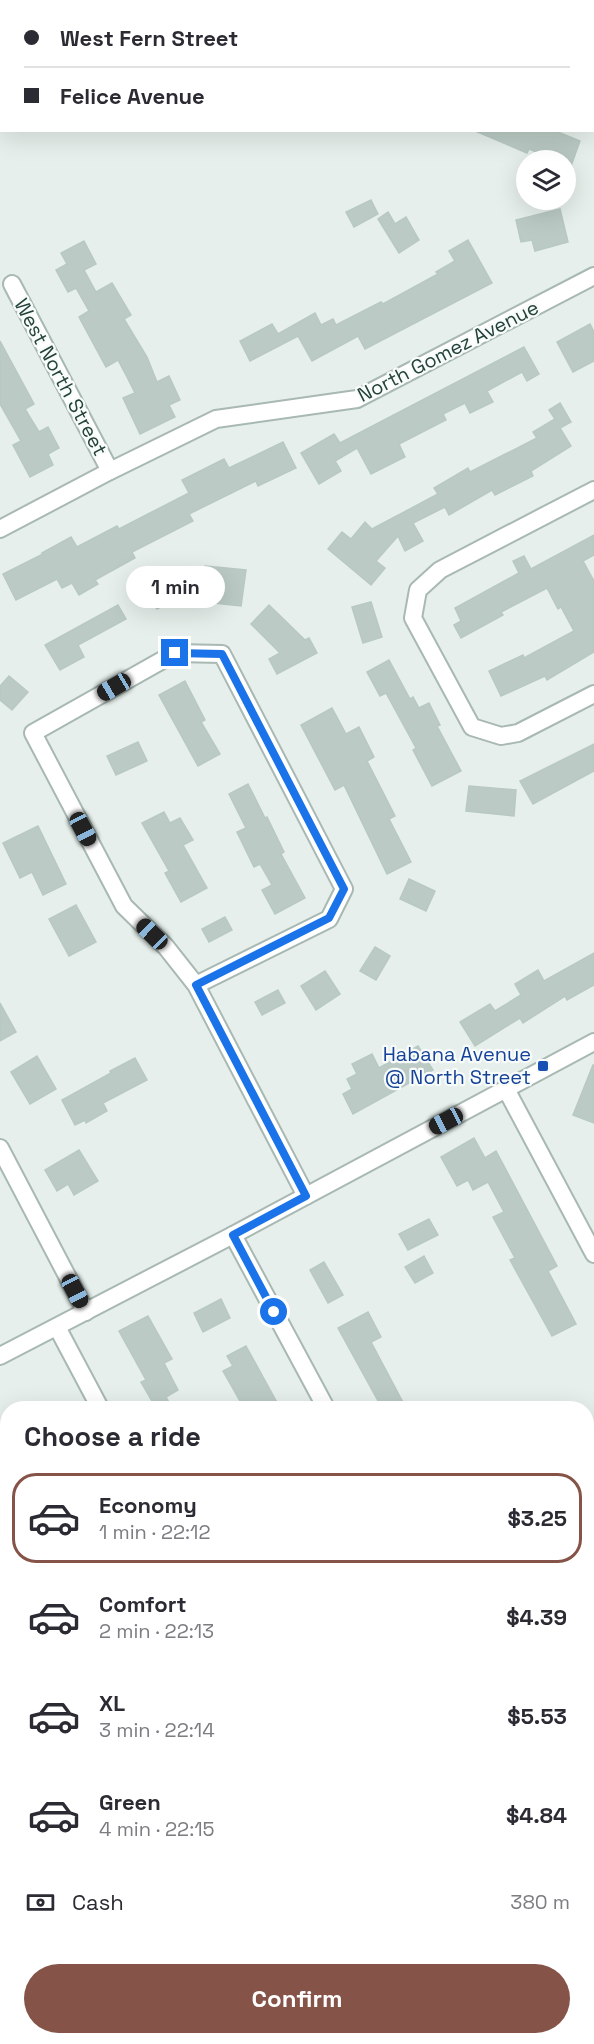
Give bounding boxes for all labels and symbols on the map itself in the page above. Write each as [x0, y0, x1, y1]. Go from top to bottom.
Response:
street label: West North Street [9, 294, 113, 460]
street label: North Gomez Avenue [353, 294, 543, 408]
callout: 1 min [126, 566, 225, 608]
route end [161, 639, 188, 666]
car [94, 670, 134, 704]
car [67, 809, 99, 849]
car [133, 915, 171, 953]
place label: Habana Avenue @ North Street [383, 1041, 531, 1090]
marker: Habana Avenue @ North Street [536, 1059, 550, 1073]
car [426, 1105, 466, 1137]
car [59, 1271, 91, 1311]
route start [260, 1298, 287, 1325]

